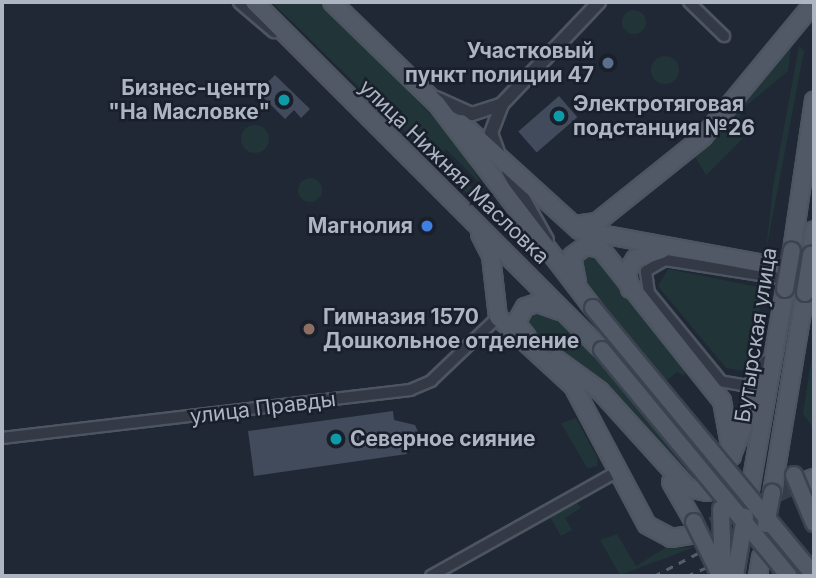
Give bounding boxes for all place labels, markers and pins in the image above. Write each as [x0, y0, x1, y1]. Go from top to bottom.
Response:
place label: Участковый пункт полиции 47 [405, 38, 594, 88]
marker: Участковый пункт полиции 47 [600, 55, 616, 71]
place label: Бизнес-центр "На Масловке" [108, 75, 270, 125]
place label: Электротяговая подстанция №26 [573, 91, 755, 141]
marker: Бизнес-центр "На Масловке" [276, 92, 292, 108]
marker: Электротяговая подстанция №26 [551, 108, 567, 124]
place label: Магнолия [308, 213, 413, 239]
marker: Магнолия [419, 218, 435, 234]
place label: Гимназия 1570 Дошкольное отделение [323, 304, 579, 354]
marker: Гимназия 1570 Дошкольное отделение [301, 321, 317, 337]
place label: Северное сияние [350, 426, 536, 452]
marker: Северное сияние [328, 431, 344, 447]

